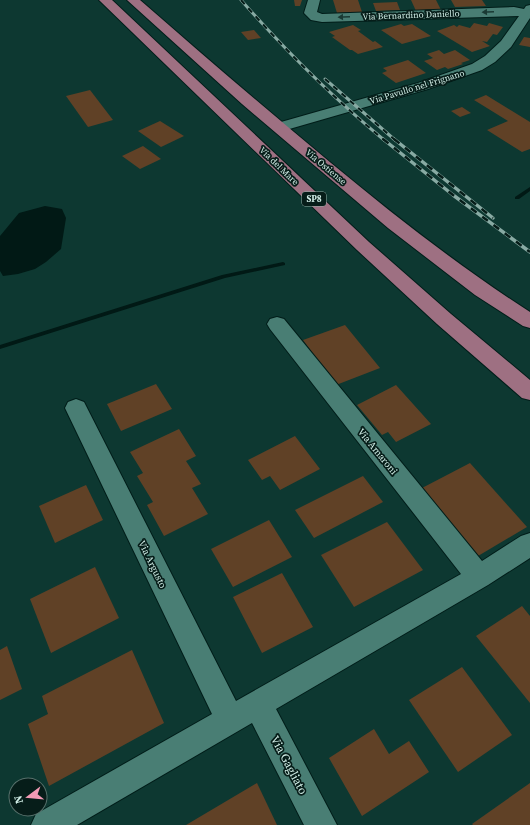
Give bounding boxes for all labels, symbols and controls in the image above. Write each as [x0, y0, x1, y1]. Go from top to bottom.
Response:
street label: Via Bernardino Daniello [362, 7, 460, 23]
one-way arrow [481, 9, 494, 15]
one-way arrow [338, 14, 350, 21]
street label: Via Pavullo nel Frignano [368, 67, 466, 107]
street label: Via del Mare [257, 144, 302, 188]
street label: Via Ostiense [303, 146, 349, 188]
road number: SP8 [302, 192, 326, 206]
street label: Via Amaroni [355, 425, 400, 477]
street label: Via Argusto [135, 538, 170, 591]
street label: Via Gagliato [267, 733, 311, 797]
north arrow [8, 777, 48, 817]
text: N [11, 794, 27, 806]

